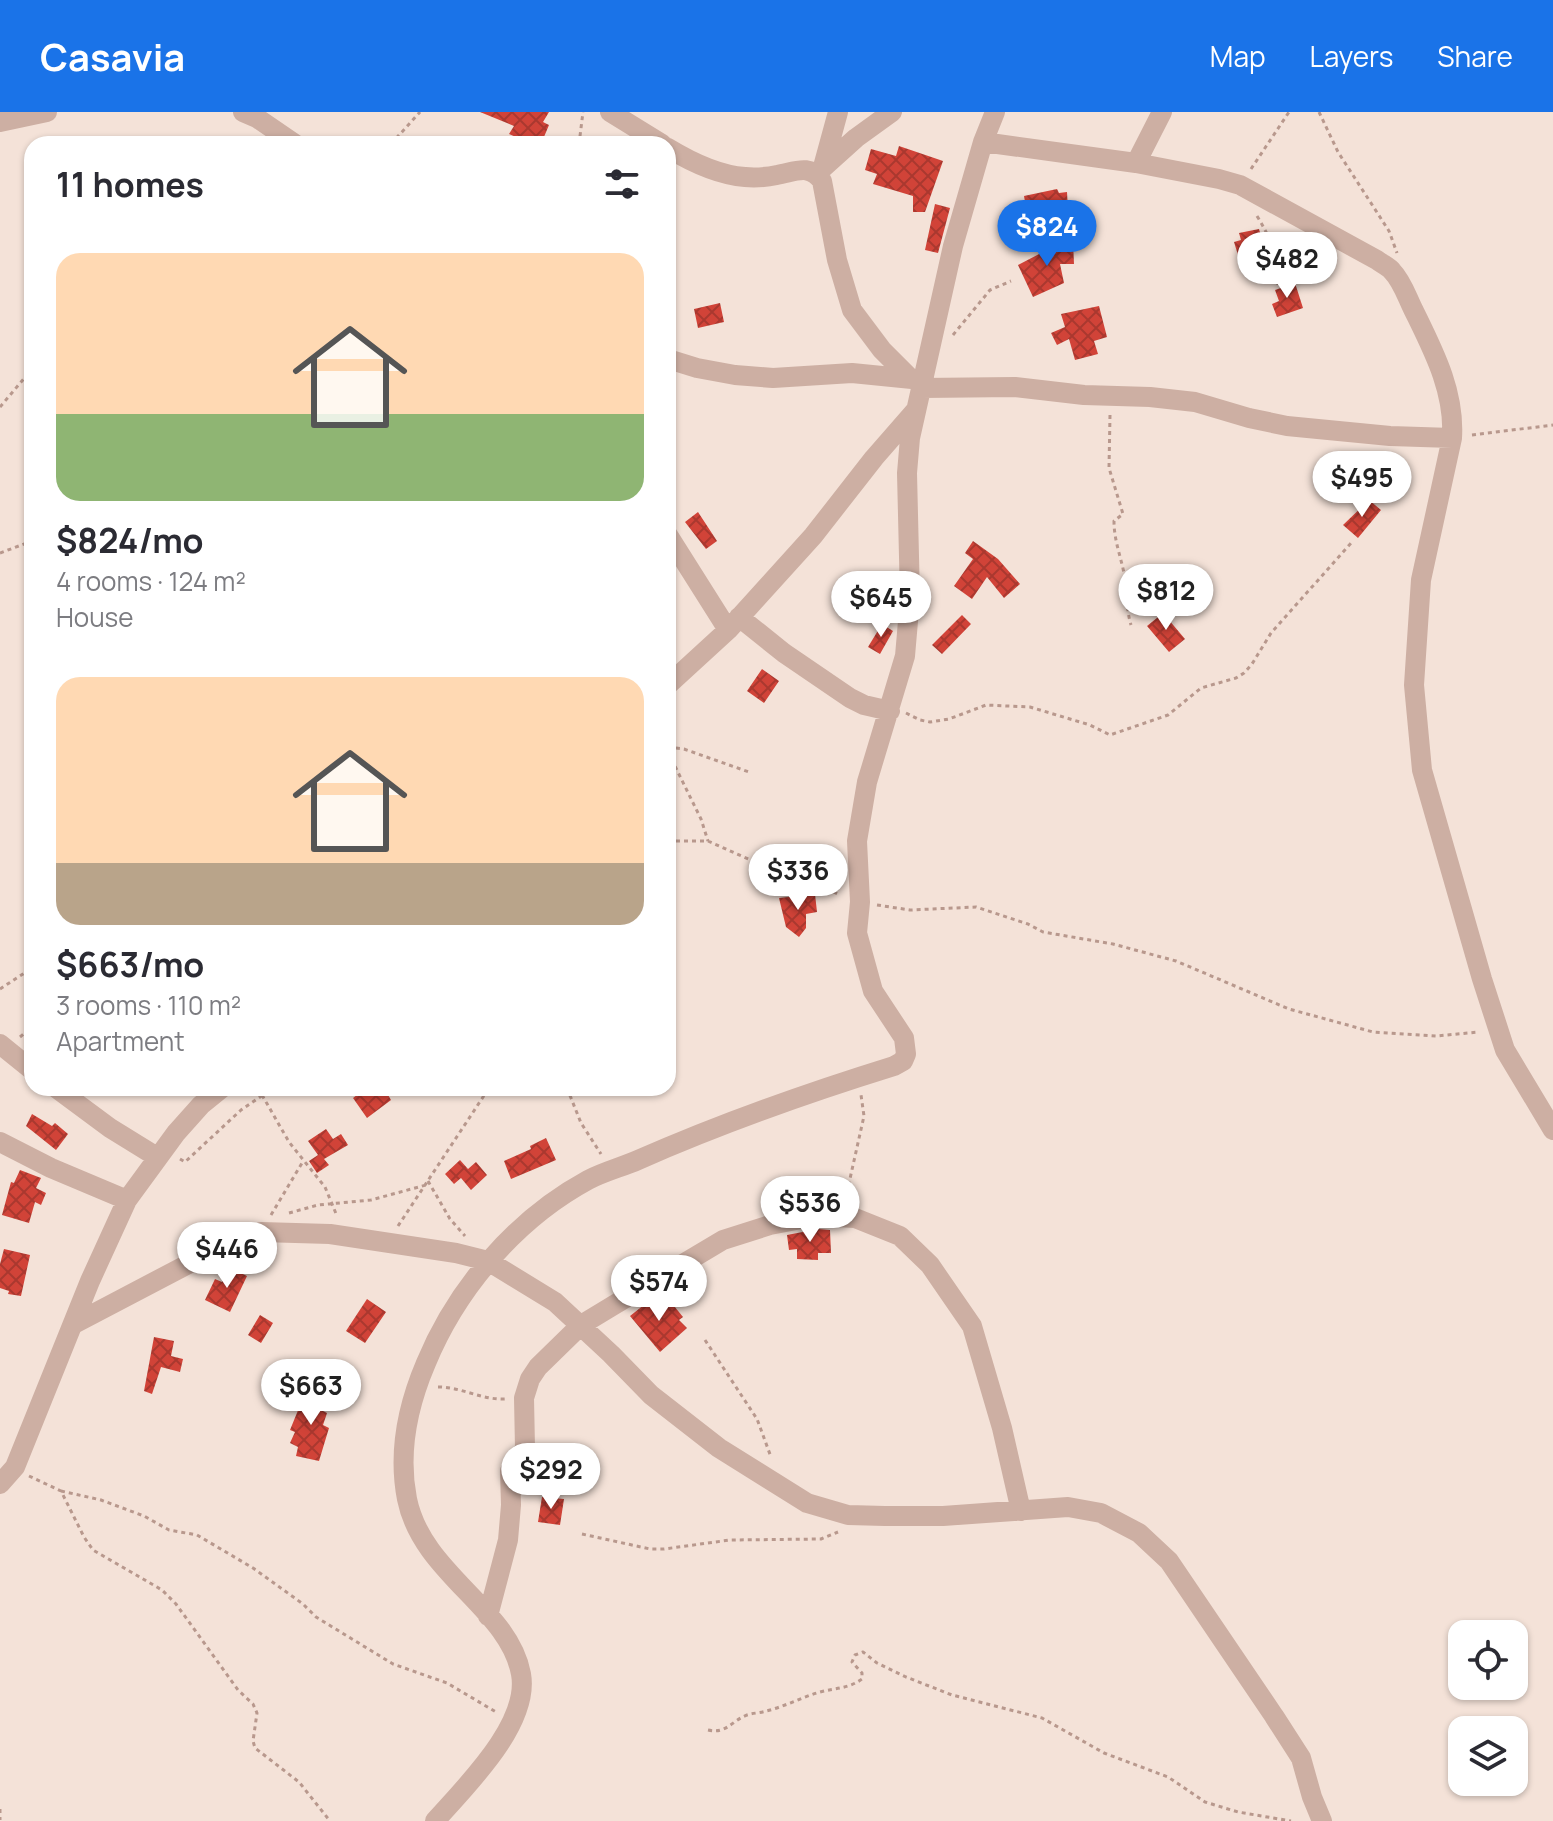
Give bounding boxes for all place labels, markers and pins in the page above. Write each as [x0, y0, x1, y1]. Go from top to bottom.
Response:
pin: $824 [1000, 200, 1094, 268]
pin: $482 [1240, 232, 1334, 300]
pin: $495 [1315, 451, 1409, 519]
pin: $812 [1119, 564, 1213, 632]
pin: $645 [834, 571, 928, 639]
pin: $336 [751, 844, 845, 912]
pin: $536 [763, 1176, 857, 1244]
pin: $446 [180, 1222, 274, 1290]
pin: $574 [612, 1255, 706, 1323]
pin: $663 [264, 1359, 358, 1427]
pin: $292 [504, 1443, 598, 1511]

